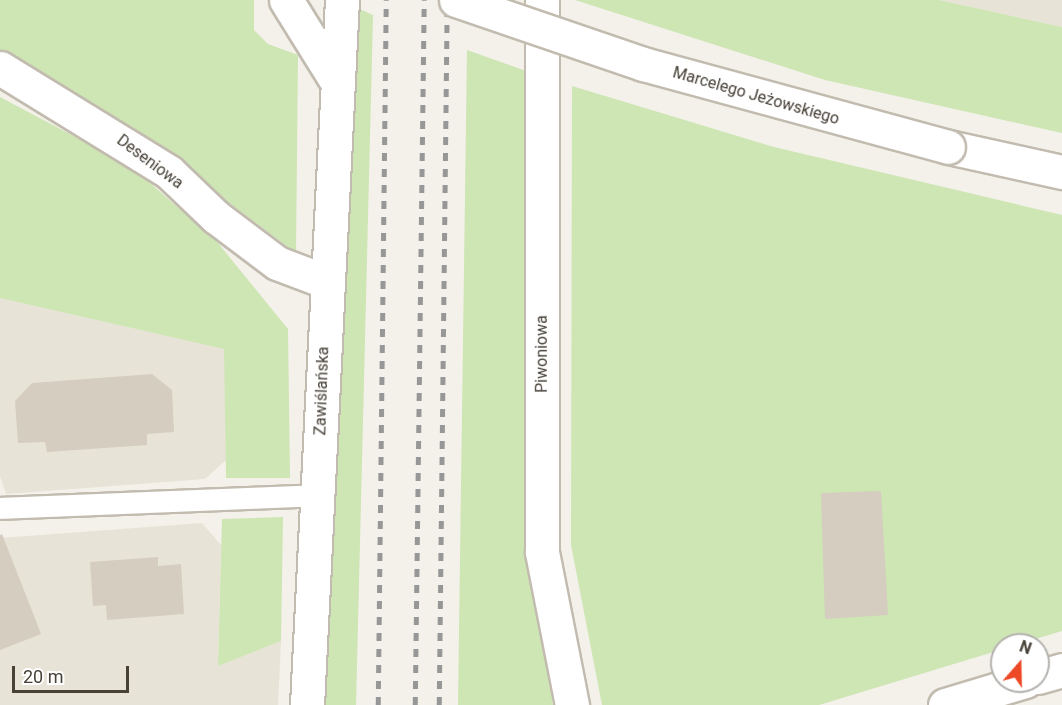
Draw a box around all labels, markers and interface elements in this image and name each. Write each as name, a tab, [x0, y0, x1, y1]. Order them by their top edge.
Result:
street label: Marcelego Jeżowskiego	[671, 63, 841, 129]
street label: Deseniowa	[113, 131, 187, 193]
street label: Piwoniowa	[532, 315, 552, 393]
street label: Zawiślańska	[311, 346, 333, 436]
north arrow	[990, 633, 1050, 693]
text: N	[1017, 637, 1034, 658]
scale bar	[15, 654, 132, 692]
text: 20 m	[23, 666, 63, 687]

